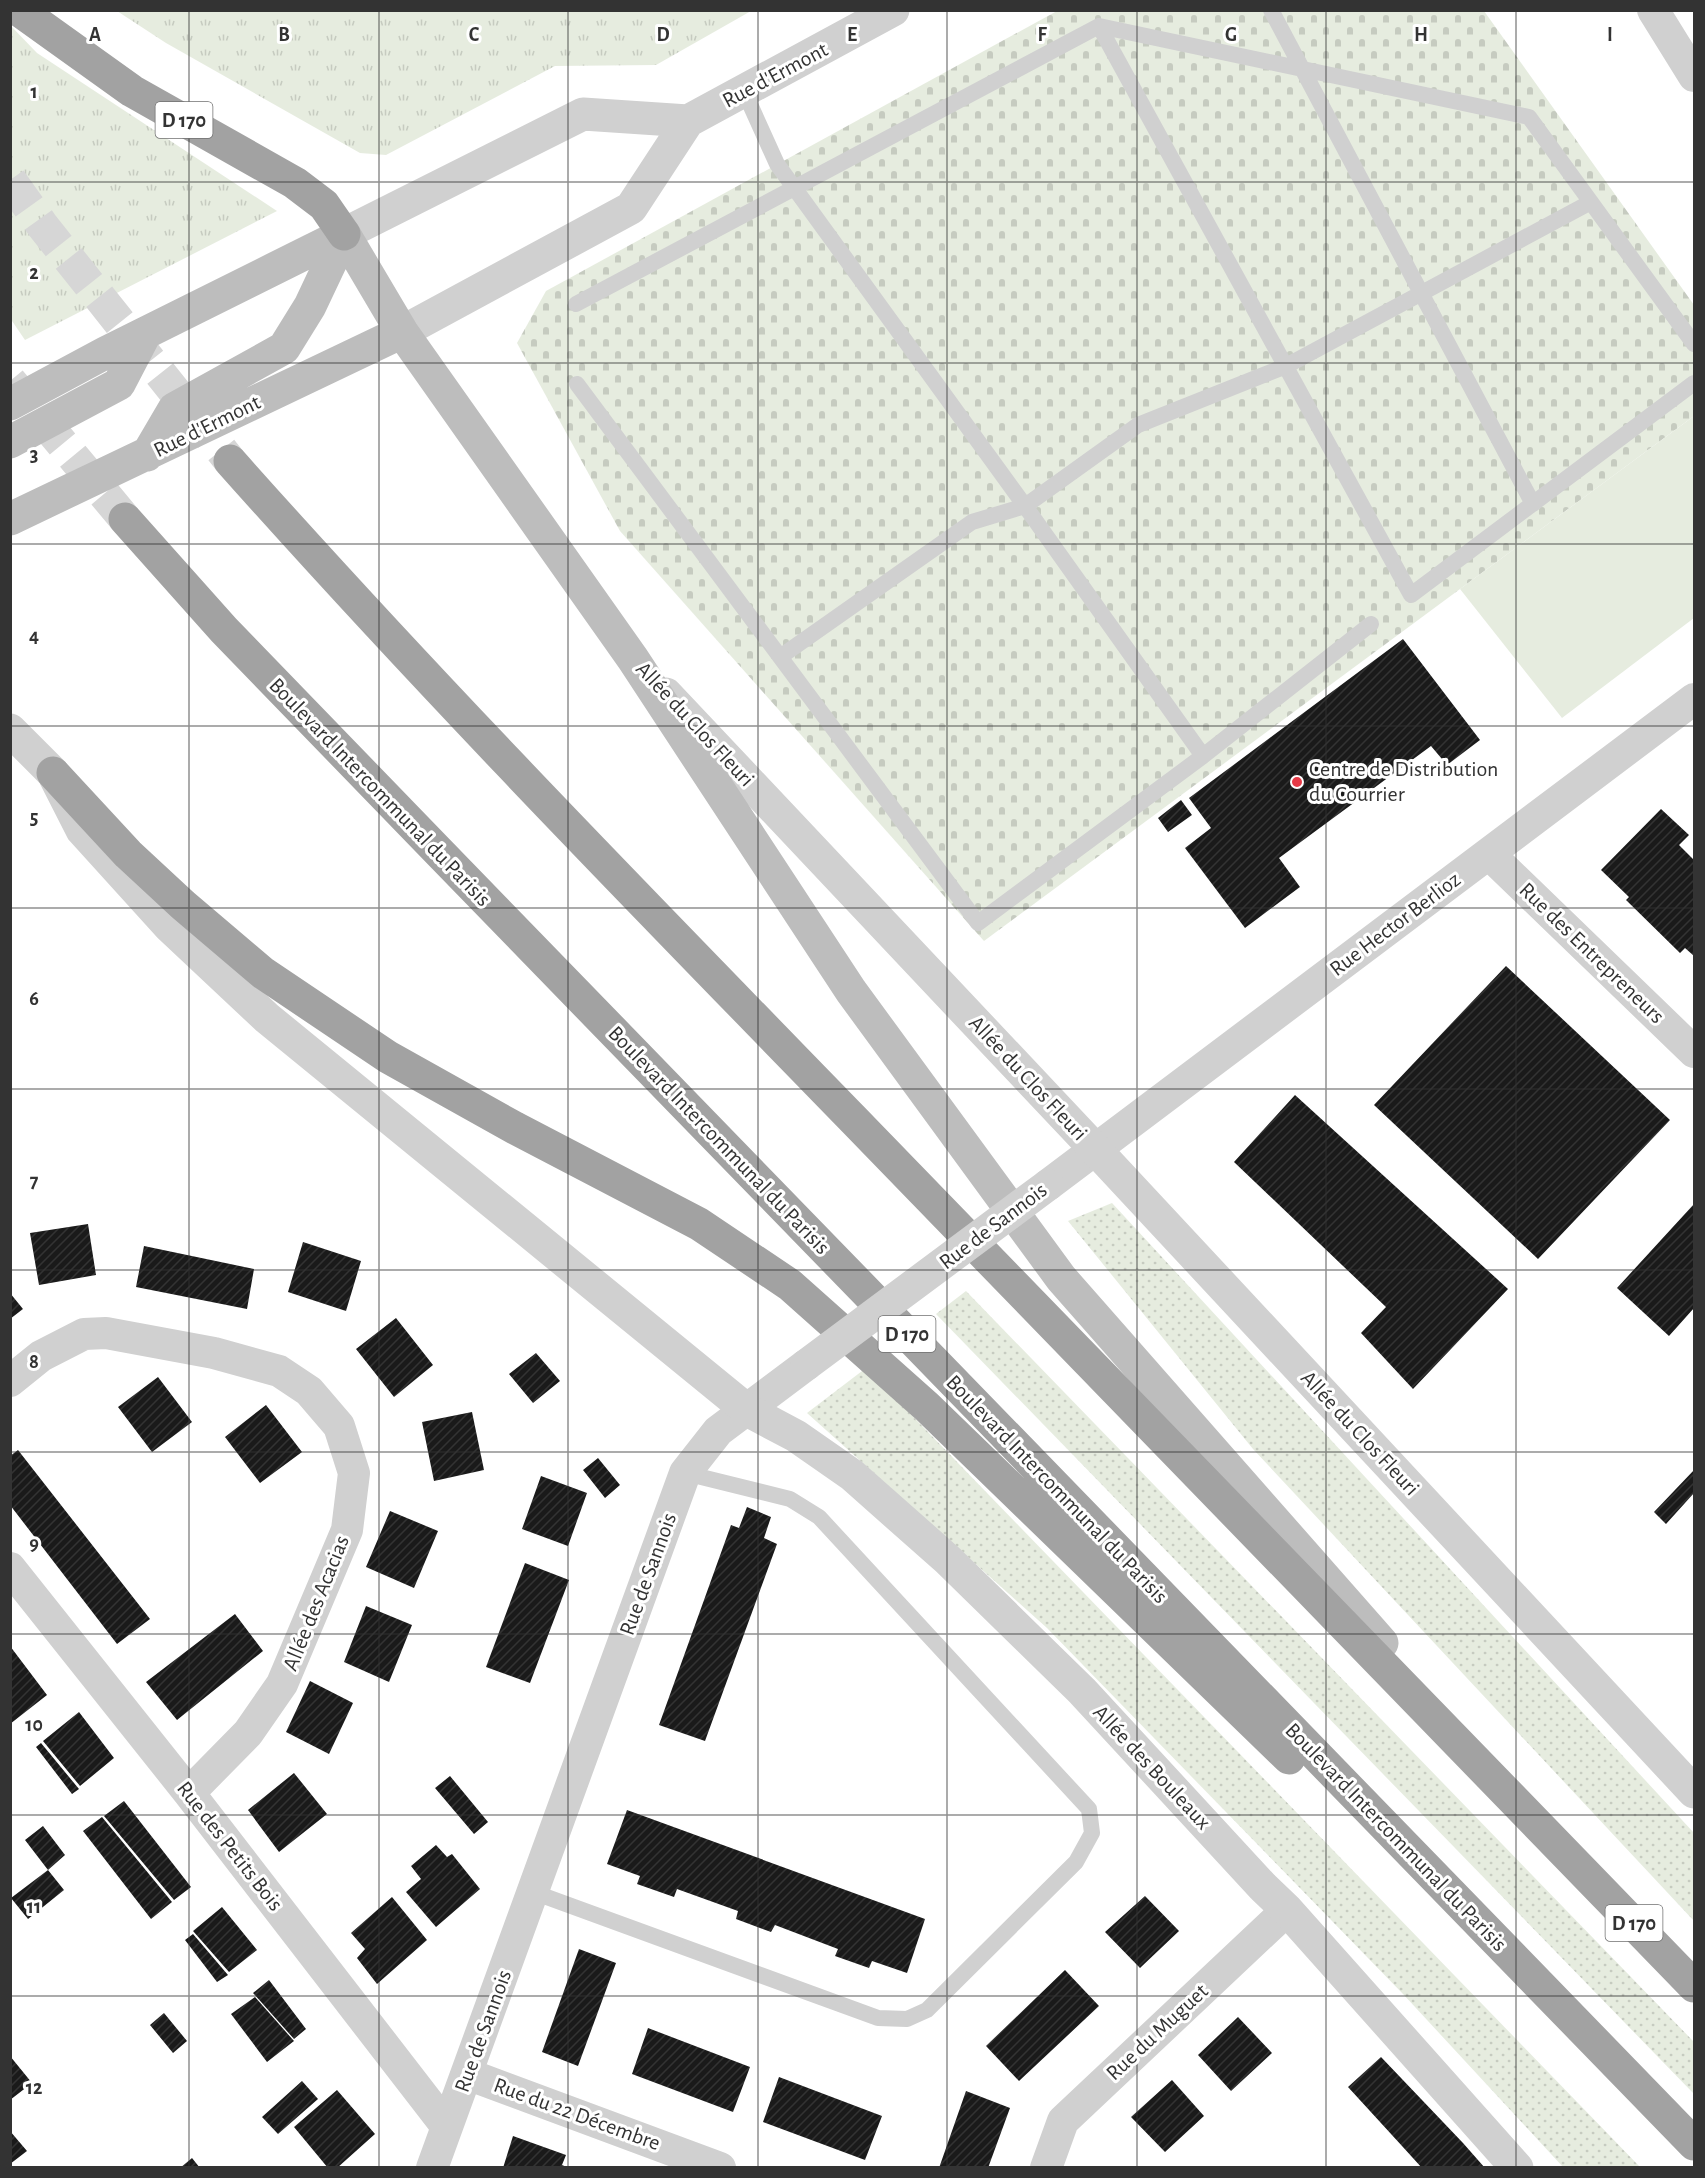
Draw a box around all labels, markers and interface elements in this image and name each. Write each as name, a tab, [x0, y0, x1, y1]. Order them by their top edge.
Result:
text: A	[89, 25, 101, 45]
text: B	[278, 25, 290, 45]
text: C	[469, 25, 480, 45]
text: D	[656, 25, 670, 45]
text: E	[847, 25, 857, 45]
text: F	[1037, 25, 1047, 45]
text: G	[1225, 25, 1237, 45]
text: H	[1414, 25, 1428, 45]
text: I	[1607, 25, 1613, 45]
street label: Rue d'Ermont	[719, 38, 831, 112]
text: 1	[30, 82, 38, 102]
road number: D 170	[156, 102, 213, 138]
text: 2	[29, 263, 39, 283]
street label: Rue d'Ermont	[150, 391, 264, 461]
text: 3	[30, 445, 38, 465]
text: 4	[29, 626, 39, 646]
street label: Allée du Clos Fleuri	[632, 657, 758, 791]
street label: Boulevard Intercommunal du Parisis	[265, 674, 495, 910]
place label: Centre de Distribution du Courrier	[1309, 758, 1498, 805]
marker: Centre de Distribution du Courrier	[1290, 775, 1304, 789]
text: 5	[30, 808, 38, 828]
street label: Rue Hector Berlioz	[1326, 868, 1464, 980]
street label: Rue des Entrepreneurs	[1515, 878, 1669, 1028]
text: 6	[29, 989, 39, 1009]
street label: Allée du Clos Fleuri	[965, 1011, 1091, 1145]
street label: Boulevard Intercommunal du Parisis	[604, 1022, 834, 1258]
text: 7	[30, 1171, 39, 1191]
street label: Rue de Sannois	[935, 1179, 1051, 1273]
road number: D 170	[878, 1316, 936, 1352]
text: 8	[29, 1352, 39, 1372]
street label: Allée du Clos Fleuri	[1297, 1366, 1423, 1500]
street label: Boulevard Intercommunal du Parisis	[942, 1371, 1172, 1607]
street label: Rue de Sannois	[616, 1510, 680, 1638]
street label: Allée des Acacias	[279, 1532, 353, 1674]
text: 9	[29, 1534, 39, 1554]
street label: Allée des Bouleaux	[1089, 1701, 1215, 1834]
text: 10	[25, 1715, 43, 1735]
street label: Boulevard Intercommunal du Parisis	[1281, 1719, 1511, 1955]
street label: Rue des Petits Bois	[173, 1777, 287, 1915]
text: 11	[27, 1897, 41, 1917]
road number: D 170	[1606, 1905, 1662, 1941]
street label: Rue de Sannois	[451, 1967, 515, 2095]
street label: Rue du Muguet	[1102, 1980, 1212, 2084]
street label: Rue du 22 Décembre	[491, 2074, 663, 2154]
text: 12	[26, 2078, 42, 2098]

